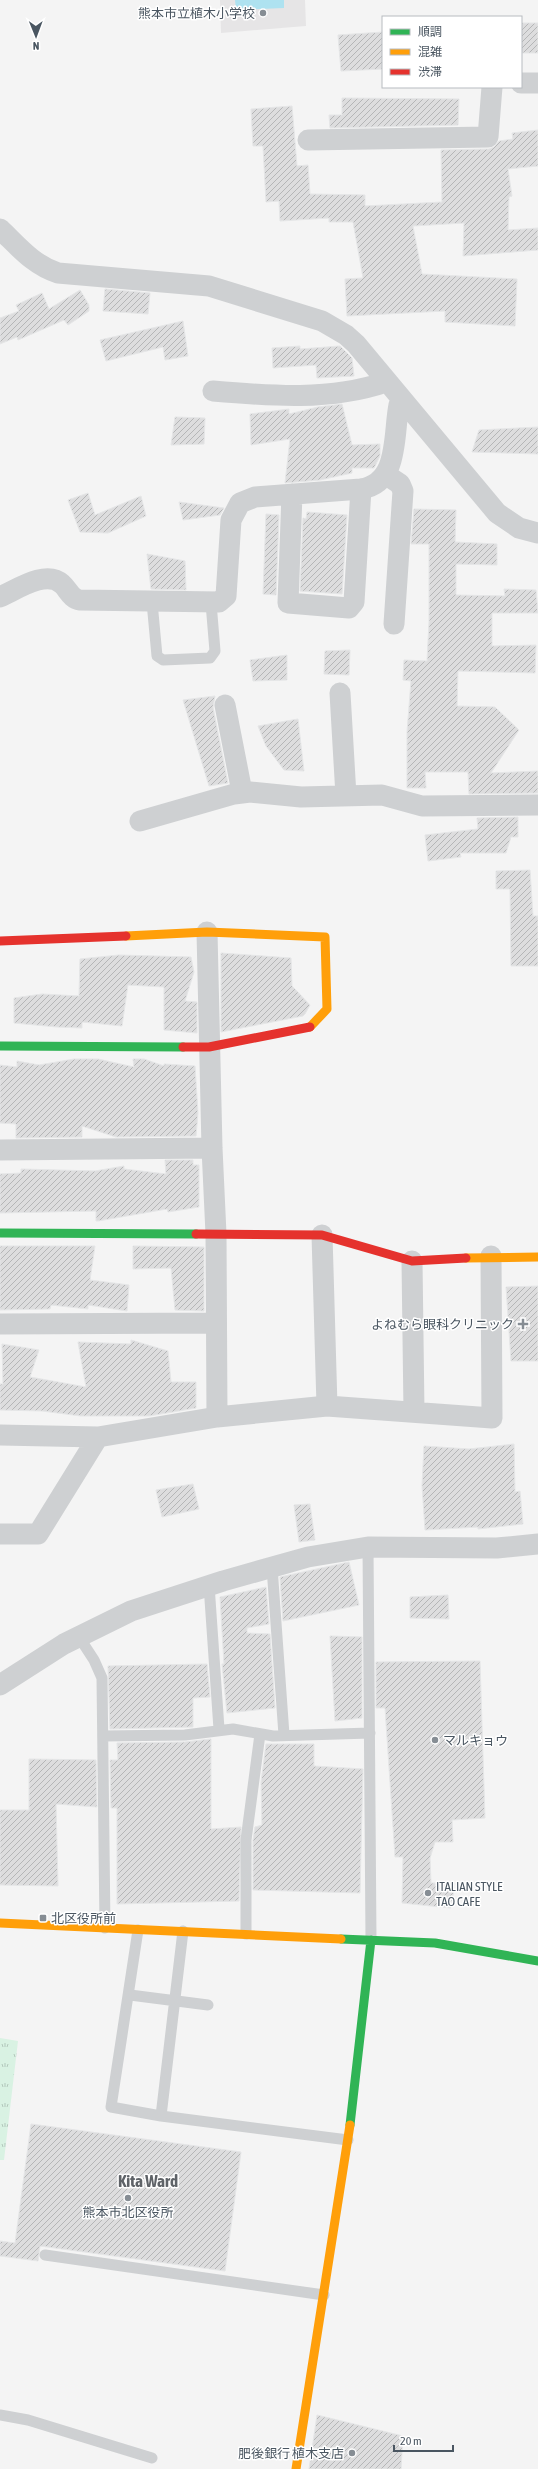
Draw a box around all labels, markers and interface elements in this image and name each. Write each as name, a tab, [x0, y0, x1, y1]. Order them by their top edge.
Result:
place label: 熊本市立植木小学校	[138, 6, 255, 21]
marker: 熊本市立植木小学校	[258, 8, 268, 18]
north arrow	[16, 16, 56, 56]
legend	[382, 16, 522, 88]
text: 順調	[418, 25, 442, 39]
text: N	[33, 40, 40, 52]
text: 混雑	[418, 45, 442, 59]
text: 渋滞	[418, 65, 442, 79]
place label: よねむら眼科クリニック	[371, 1317, 514, 1332]
marker: よねむら眼科クリニック	[517, 1318, 529, 1330]
place label: マルキョウ	[443, 1733, 508, 1748]
marker: マルキョウ	[430, 1735, 440, 1745]
place label: ITALIAN STYLE TAO CAFE	[436, 1879, 503, 1909]
marker: ITALIAN STYLE TAO CAFE	[423, 1888, 433, 1898]
place label: 北区役所前	[51, 1911, 116, 1926]
marker: 北区役所前	[38, 1913, 48, 1923]
district label: Kita Ward	[118, 2171, 178, 2191]
marker: 熊本市北区役所	[123, 2193, 133, 2203]
place label: 熊本市北区役所	[82, 2205, 174, 2220]
scale bar	[394, 2427, 453, 2453]
text: 20 m	[400, 2434, 422, 2448]
place label: 肥後銀行 植木支店	[238, 2446, 344, 2461]
marker: 肥後銀行 植木支店	[347, 2448, 357, 2458]

